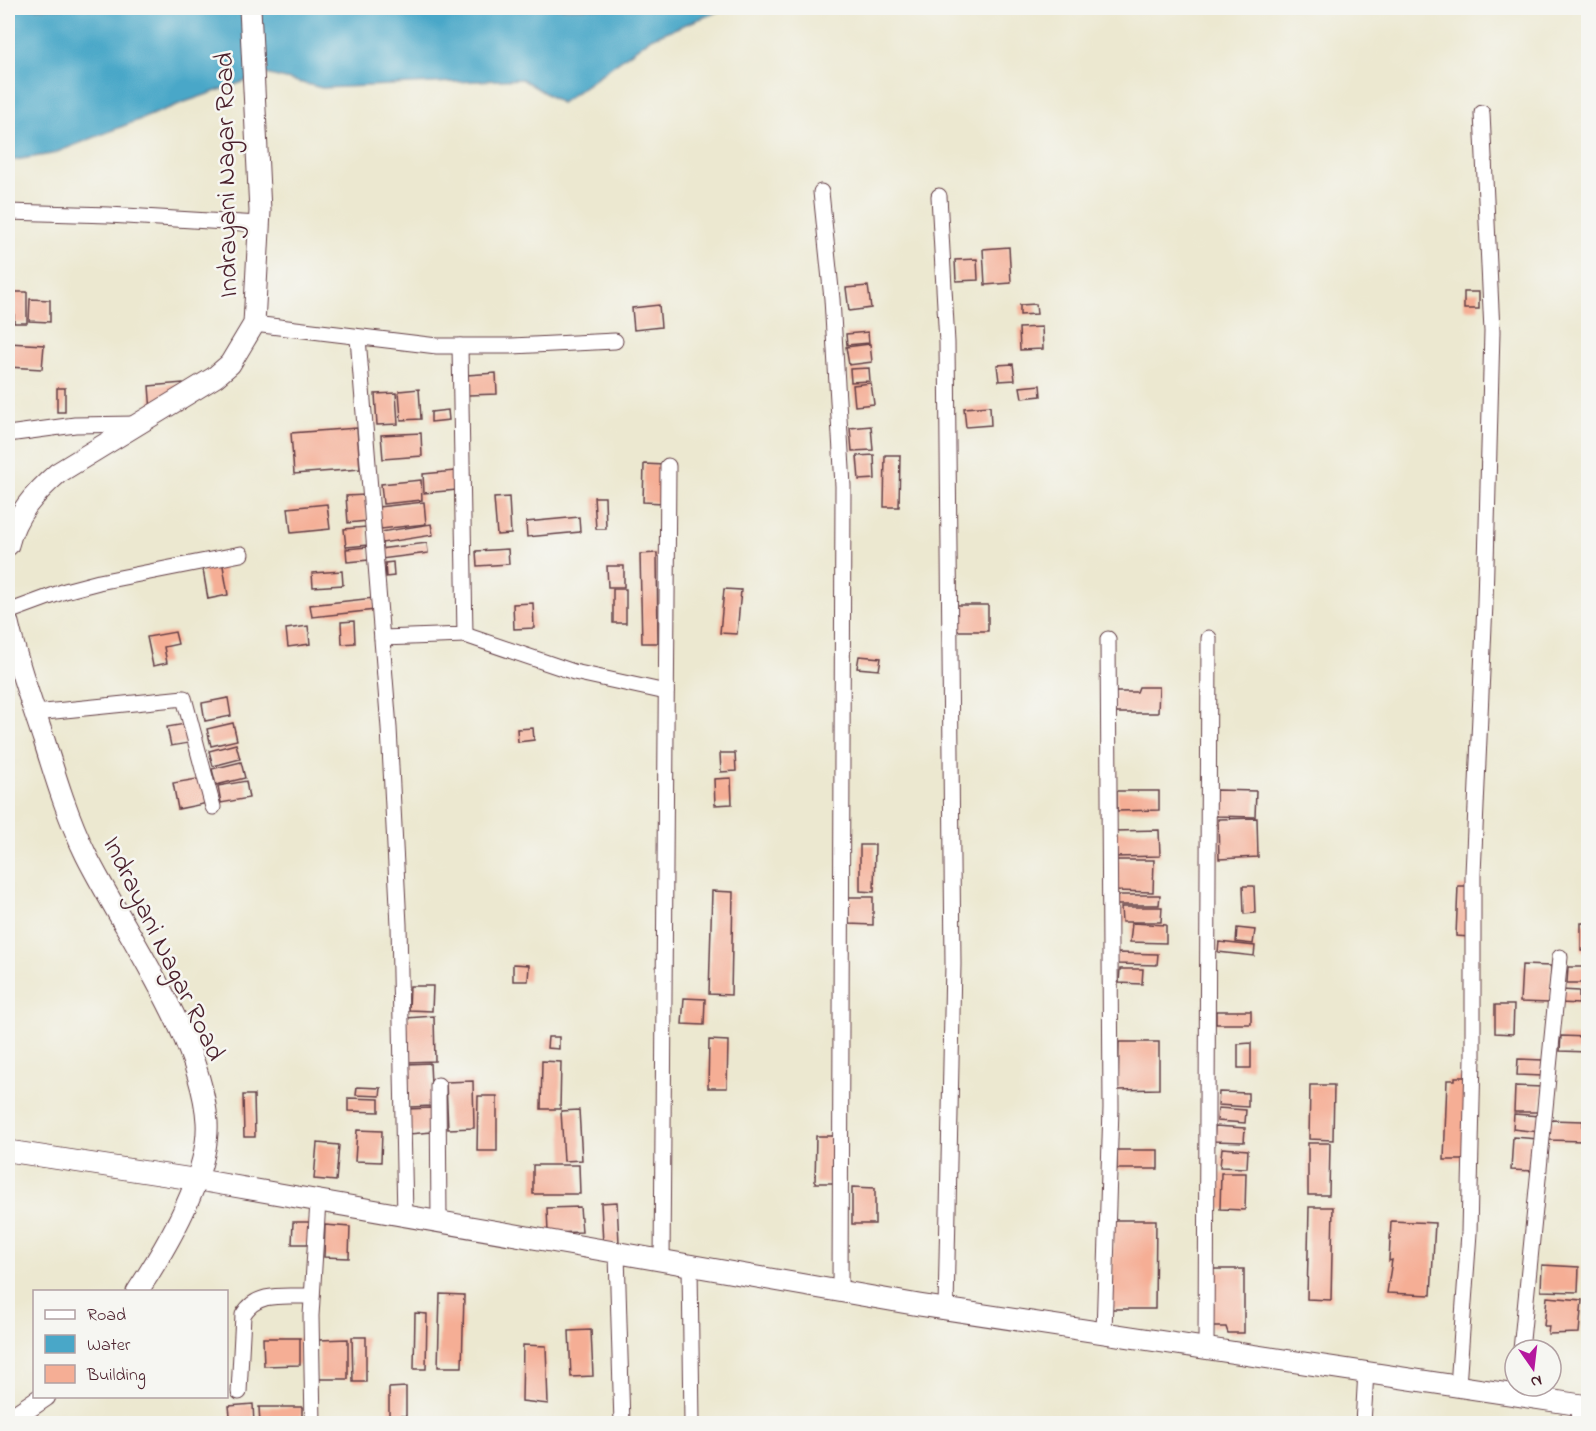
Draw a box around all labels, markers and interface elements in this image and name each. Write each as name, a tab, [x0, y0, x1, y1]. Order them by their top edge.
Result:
street label: Indrayani Nagar Road	[206, 52, 249, 298]
street label: Indrayani Nagar Road	[91, 830, 234, 1068]
legend	[33, 1290, 228, 1398]
text: Road	[87, 1303, 126, 1329]
text: Water	[87, 1333, 131, 1359]
north arrow	[1503, 1338, 1563, 1398]
text: Building	[86, 1363, 146, 1390]
text: N	[1528, 1368, 1544, 1394]

